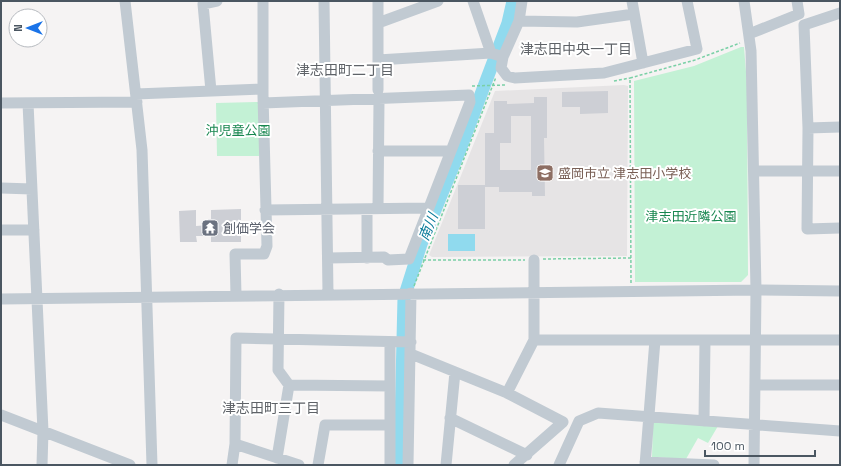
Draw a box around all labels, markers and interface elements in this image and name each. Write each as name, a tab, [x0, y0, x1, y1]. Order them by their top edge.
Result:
north arrow	[8, 8, 48, 48]
text: N	[11, 24, 25, 32]
district label: 津志田中央一丁目	[520, 40, 632, 58]
district label: 津志田町二丁目	[296, 61, 394, 79]
park label: 沖児童公園	[205, 122, 271, 139]
school or university icon: 盛岡市立 津志田小学校	[535, 163, 555, 183]
place label: 盛岡市立 津志田小学校	[558, 165, 691, 182]
park label: 津志田近隣公園	[645, 208, 737, 225]
water label: 南川	[414, 209, 442, 243]
temple icon: 創価学会	[200, 218, 220, 238]
place label: 創価学会	[223, 220, 275, 237]
district label: 津志田町三丁目	[222, 399, 320, 417]
scale bar	[705, 432, 815, 458]
text: 100 m	[711, 438, 745, 454]

